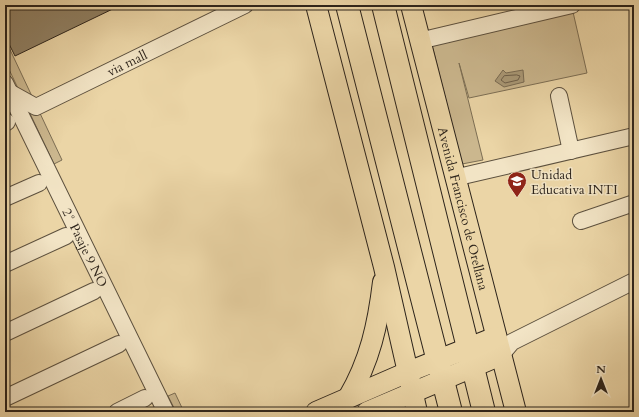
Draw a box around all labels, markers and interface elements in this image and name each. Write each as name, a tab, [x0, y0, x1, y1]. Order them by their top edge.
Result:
street label: via mall	[104, 46, 151, 81]
street label: Avenida Francisco de Orellana	[433, 125, 492, 293]
place label: Unidad Educativa INTI	[531, 166, 618, 199]
school or university icon: Unidad Educativa INTI	[506, 170, 528, 198]
street label: 2° Pasaje 9 NO	[58, 205, 111, 290]
north arrow	[581, 359, 621, 399]
text: N	[596, 362, 606, 377]

